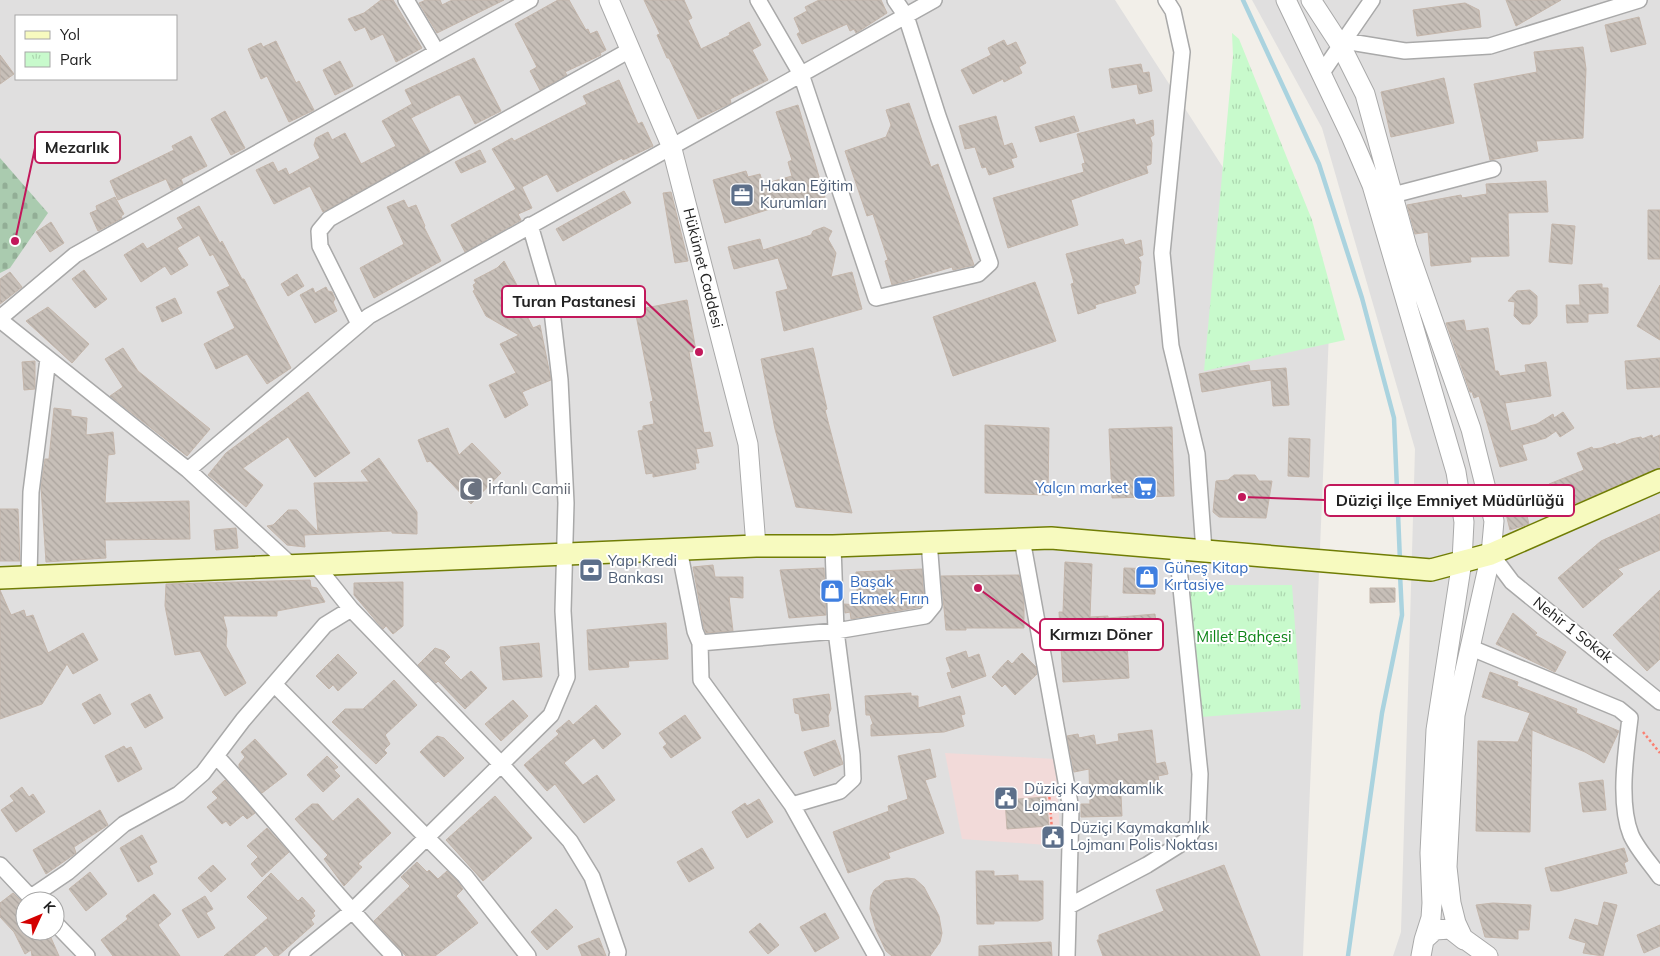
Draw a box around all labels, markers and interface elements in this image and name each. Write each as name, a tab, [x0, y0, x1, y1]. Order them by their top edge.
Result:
legend	[15, 15, 178, 80]
text: Yol	[59, 25, 80, 44]
text: Park	[60, 50, 92, 69]
callout: Mezarlık	[35, 132, 120, 163]
text: Mezarlık	[45, 137, 110, 157]
place label: Hakan Eğitim Kurumları	[760, 176, 853, 212]
office icon: Hakan Eğitim Kurumları	[729, 182, 755, 208]
street label: Hükümet Caddesi	[679, 206, 728, 330]
callout: Turan Pastanesi	[502, 286, 645, 317]
text: Turan Pastanesi	[512, 291, 636, 311]
supermarket icon: Yalçın market	[1132, 475, 1158, 501]
mosque icon: İrfanlı Camii	[458, 476, 484, 502]
place label: Yalçın market	[1034, 478, 1128, 497]
place label: İrfanlı Camii	[488, 479, 571, 498]
callout: Düziçi İlçe Emniyet Müdürlüğü	[1325, 485, 1574, 516]
text: Düziçi İlçe Emniyet Müdürlüğü	[1336, 490, 1564, 510]
place label: Yapı Kredi Bankası	[607, 551, 677, 587]
bank icon: Yapı Kredi Bankası	[578, 557, 604, 583]
place label: Güneş Kitap Kırtasiye	[1164, 558, 1248, 594]
shop icon: Güneş Kitap Kırtasiye	[1134, 564, 1160, 590]
place label: Başak Ekmek Fırın	[850, 572, 929, 608]
shop icon: Başak Ekmek Fırın	[819, 578, 845, 604]
street label: Nehir 1 Sokak	[1530, 592, 1617, 667]
callout: Kırmızı Döner	[1040, 619, 1163, 650]
text: Kırmızı Döner	[1049, 624, 1153, 644]
park label: Millet Bahçesi	[1196, 627, 1292, 646]
place label: Düziçi Kaymakamlık Lojmanı	[1024, 779, 1164, 815]
public building icon: Düziçi Kaymakamlık Lojmanı	[993, 785, 1019, 811]
place label: Düziçi Kaymakamlık Lojmanı Polis Noktası	[1070, 818, 1218, 854]
public building icon: Düziçi Kaymakamlık Lojmanı Polis Noktası	[1040, 824, 1066, 850]
north arrow	[15, 891, 65, 941]
text: K	[40, 897, 60, 917]

